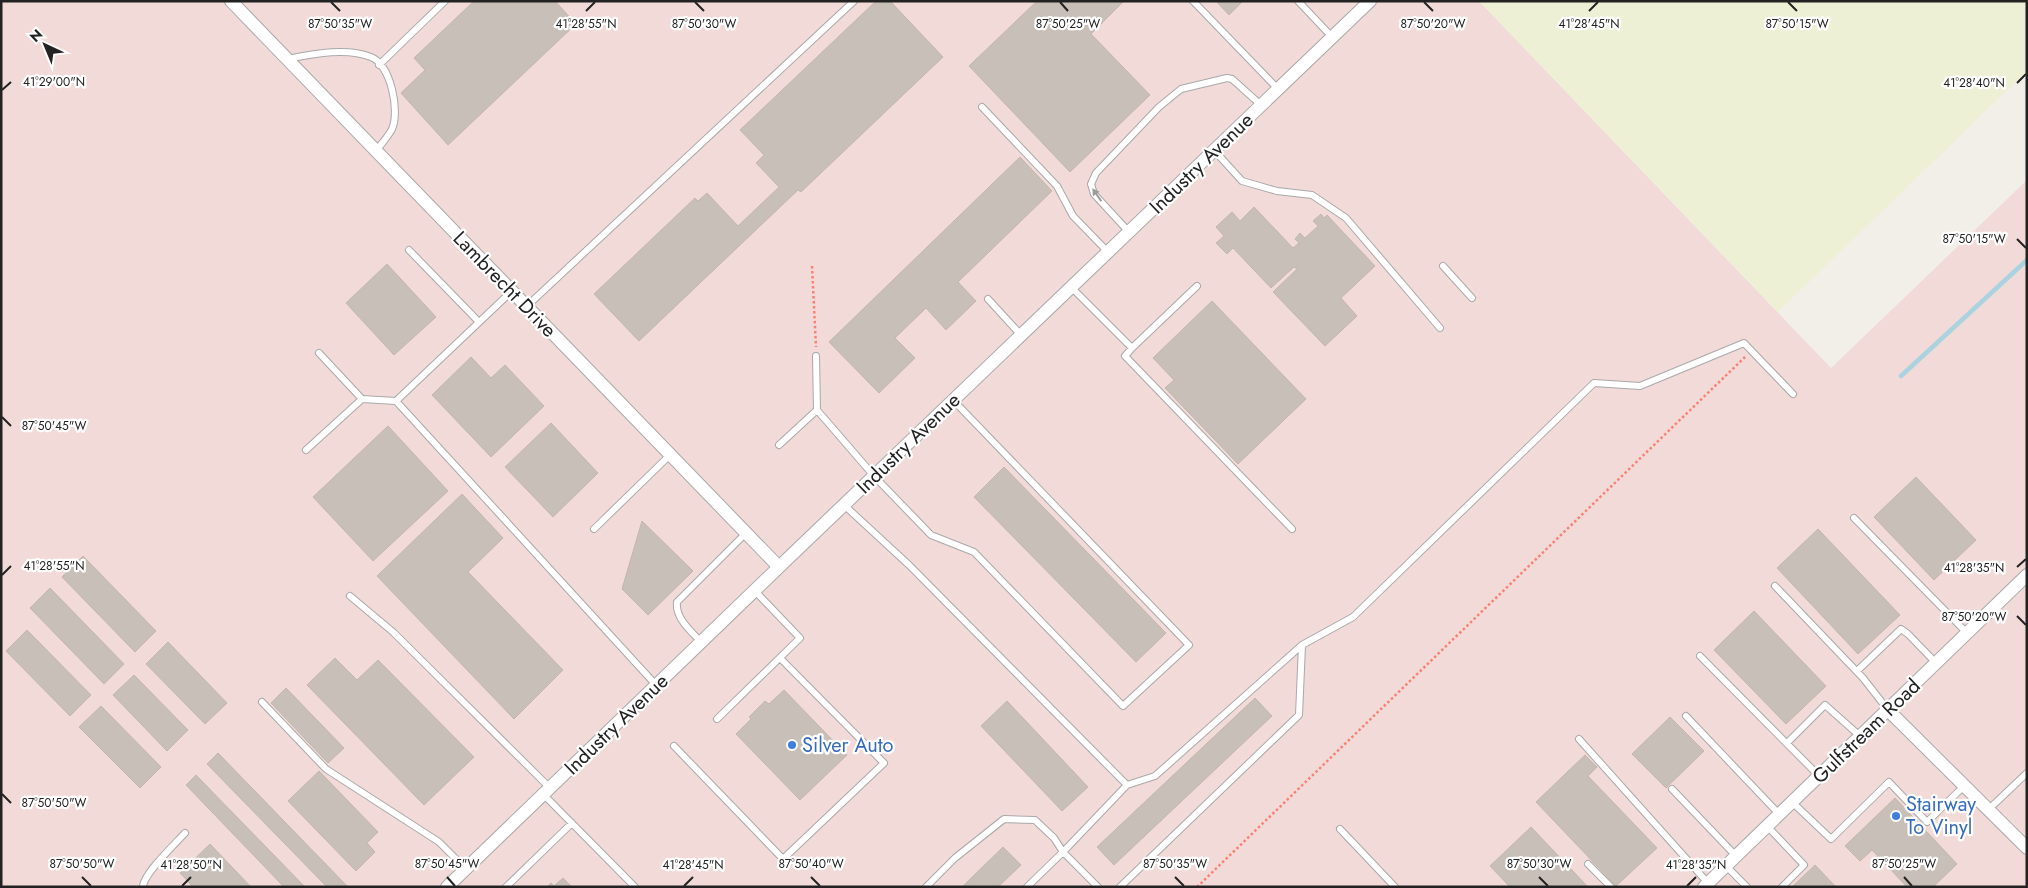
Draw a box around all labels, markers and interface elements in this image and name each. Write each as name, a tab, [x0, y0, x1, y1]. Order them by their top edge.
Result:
text: 87°50'35"W	[308, 15, 372, 33]
text: 41°28'55"N	[556, 15, 616, 33]
text: 87°50'30"W	[672, 15, 736, 33]
text: 87°50'25"W	[1036, 15, 1100, 33]
text: 87°50'20"W	[1401, 15, 1466, 33]
text: 41°28'45"N	[1558, 15, 1620, 33]
text: 87°50'15"W	[1765, 15, 1829, 33]
north arrow	[20, 20, 70, 70]
text: N	[25, 25, 47, 47]
text: 41°29'00"N	[23, 73, 85, 91]
text: 41°28'40"N	[1943, 74, 2005, 92]
street label: Industry Avenue	[1143, 106, 1260, 221]
one-way arrow	[1092, 188, 1102, 202]
street label: Lambrecht Drive	[446, 225, 563, 344]
text: 87°50'15"W	[1942, 230, 2006, 248]
street label: Industry Avenue	[850, 386, 967, 501]
text: 87°50'45"W	[22, 417, 86, 435]
text: 41°28'55"N	[24, 557, 84, 575]
text: 41°28'35"N	[1944, 559, 2004, 577]
text: 87°50'20"W	[1942, 608, 2007, 626]
street label: Industry Avenue	[558, 667, 675, 782]
street label: Gulfstream Road	[1806, 672, 1927, 791]
place label: Silver Auto	[802, 731, 894, 760]
marker: Silver Auto	[786, 739, 798, 751]
place label: Stairway To Vinyl	[1906, 790, 1976, 842]
text: 87°50'50"W	[22, 794, 87, 812]
marker: Stairway To Vinyl	[1890, 810, 1902, 822]
text: 87°50'50"W	[50, 855, 115, 873]
text: 87°50'45"W	[415, 855, 479, 873]
text: 87°50'40"W	[778, 855, 844, 873]
text: 87°50'35"W	[1143, 855, 1207, 873]
text: 87°50'30"W	[1507, 855, 1571, 873]
text: 87°50'25"W	[1872, 855, 1936, 873]
text: 41°28'50"N	[160, 856, 222, 874]
text: 41°28'45"N	[662, 856, 724, 874]
text: 41°28'35"N	[1666, 856, 1726, 874]

